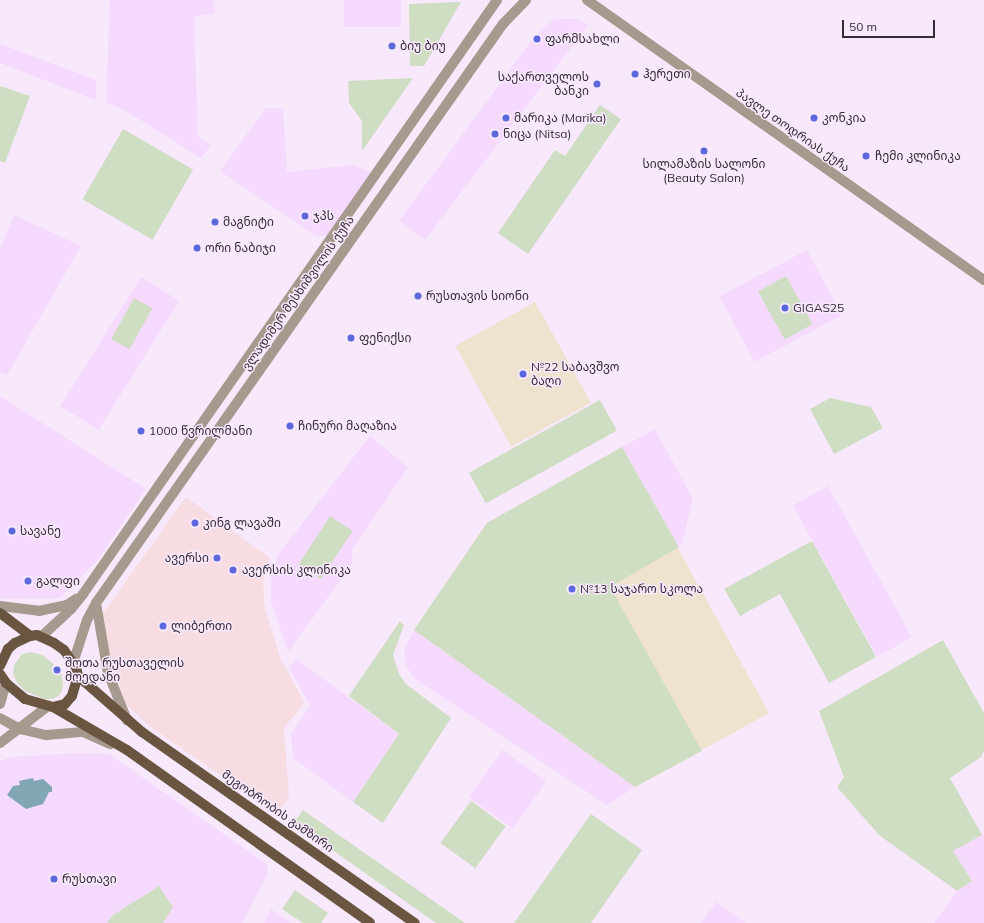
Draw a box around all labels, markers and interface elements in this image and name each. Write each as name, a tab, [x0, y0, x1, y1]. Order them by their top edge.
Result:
scale bar	[844, 12, 937, 38]
text: 50 m	[849, 19, 877, 34]
place label: ფარმსახლი	[545, 32, 620, 46]
marker: ფარმსახლი	[532, 34, 542, 44]
place label: ბიუ ბიუ	[400, 39, 446, 53]
marker: ბიუ ბიუ	[387, 41, 397, 51]
place label: ჰერეთი	[643, 67, 691, 81]
marker: ჰერეთი	[630, 69, 640, 79]
place label: საქართველოს ბანკი	[498, 70, 589, 98]
marker: საქართველოს ბანკი	[592, 79, 602, 89]
street label: პავლე თოდრიას ქუჩა	[733, 85, 853, 175]
place label: მარიკა (Marika)	[514, 111, 607, 125]
place label: კონკია	[822, 111, 866, 125]
marker: მარიკა (Marika)	[501, 113, 511, 123]
marker: კონკია	[809, 113, 819, 123]
place label: ნიცა (Nitsa)	[503, 127, 571, 141]
marker: ნიცა (Nitsa)	[490, 129, 500, 139]
marker: სილამაზის სალონი (Beauty Salon)	[699, 146, 709, 156]
place label: ჩემი კლინიკა	[875, 149, 961, 163]
marker: ჩემი კლინიკა	[860, 150, 872, 162]
place label: სილამაზის სალონი (Beauty Salon)	[643, 157, 765, 185]
place label: ჯპს	[313, 209, 334, 223]
marker: ჯპს	[300, 211, 310, 221]
street label: ვლადიმერ მესხიშვილის ქუჩა	[239, 213, 357, 373]
place label: მაგნიტი	[223, 215, 274, 229]
marker: მაგნიტი	[210, 217, 220, 227]
place label: ორი ნაბიჯი	[205, 241, 276, 255]
marker: ორი ნაბიჯი	[192, 243, 202, 253]
place label: რუსთავის სიონი	[426, 289, 529, 303]
marker: რუსთავის სიონი	[413, 291, 423, 301]
place label: GIGAS25	[793, 301, 844, 315]
marker: GIGAS25	[780, 303, 790, 313]
place label: ფენიქსი	[359, 331, 411, 345]
marker: ფენიქსი	[346, 333, 356, 343]
place label: №22 საბავშვო ბაღი	[531, 360, 619, 388]
marker: №22 საბავშვო ბაღი	[518, 369, 528, 379]
place label: ჩინური მაღაზია	[298, 419, 397, 433]
marker: ჩინური მაღაზია	[285, 421, 295, 431]
place label: 1000 წვრილმანი	[149, 424, 252, 438]
marker: 1000 წვრილმანი	[136, 426, 146, 436]
place label: კინგ ლავაში	[203, 516, 281, 530]
marker: კინგ ლავაში	[190, 518, 200, 528]
place label: სავანე	[20, 524, 61, 538]
marker: სავანე	[7, 526, 17, 536]
place label: ავერსი	[165, 551, 209, 565]
marker: ავერსი	[212, 553, 222, 563]
place label: ავერსის კლინიკა	[242, 563, 351, 577]
marker: ავერსის კლინიკა	[227, 564, 239, 576]
place label: გალფი	[36, 574, 80, 588]
marker: გალფი	[23, 576, 33, 586]
place label: №13 საჯარო სკოლა	[580, 582, 703, 596]
marker: №13 საჯარო სკოლა	[567, 584, 577, 594]
place label: ლიბერთი	[171, 619, 232, 633]
marker: ლიბერთი	[158, 621, 168, 631]
place label: შოთა რუსთაველის მოედანი	[65, 656, 184, 684]
marker: შოთა რუსთაველის მოედანი	[52, 665, 62, 675]
street label: მეგობრობის გამზირი	[219, 767, 337, 855]
place label: რუსთავი	[62, 872, 117, 886]
marker: რუსთავი	[49, 874, 59, 884]

